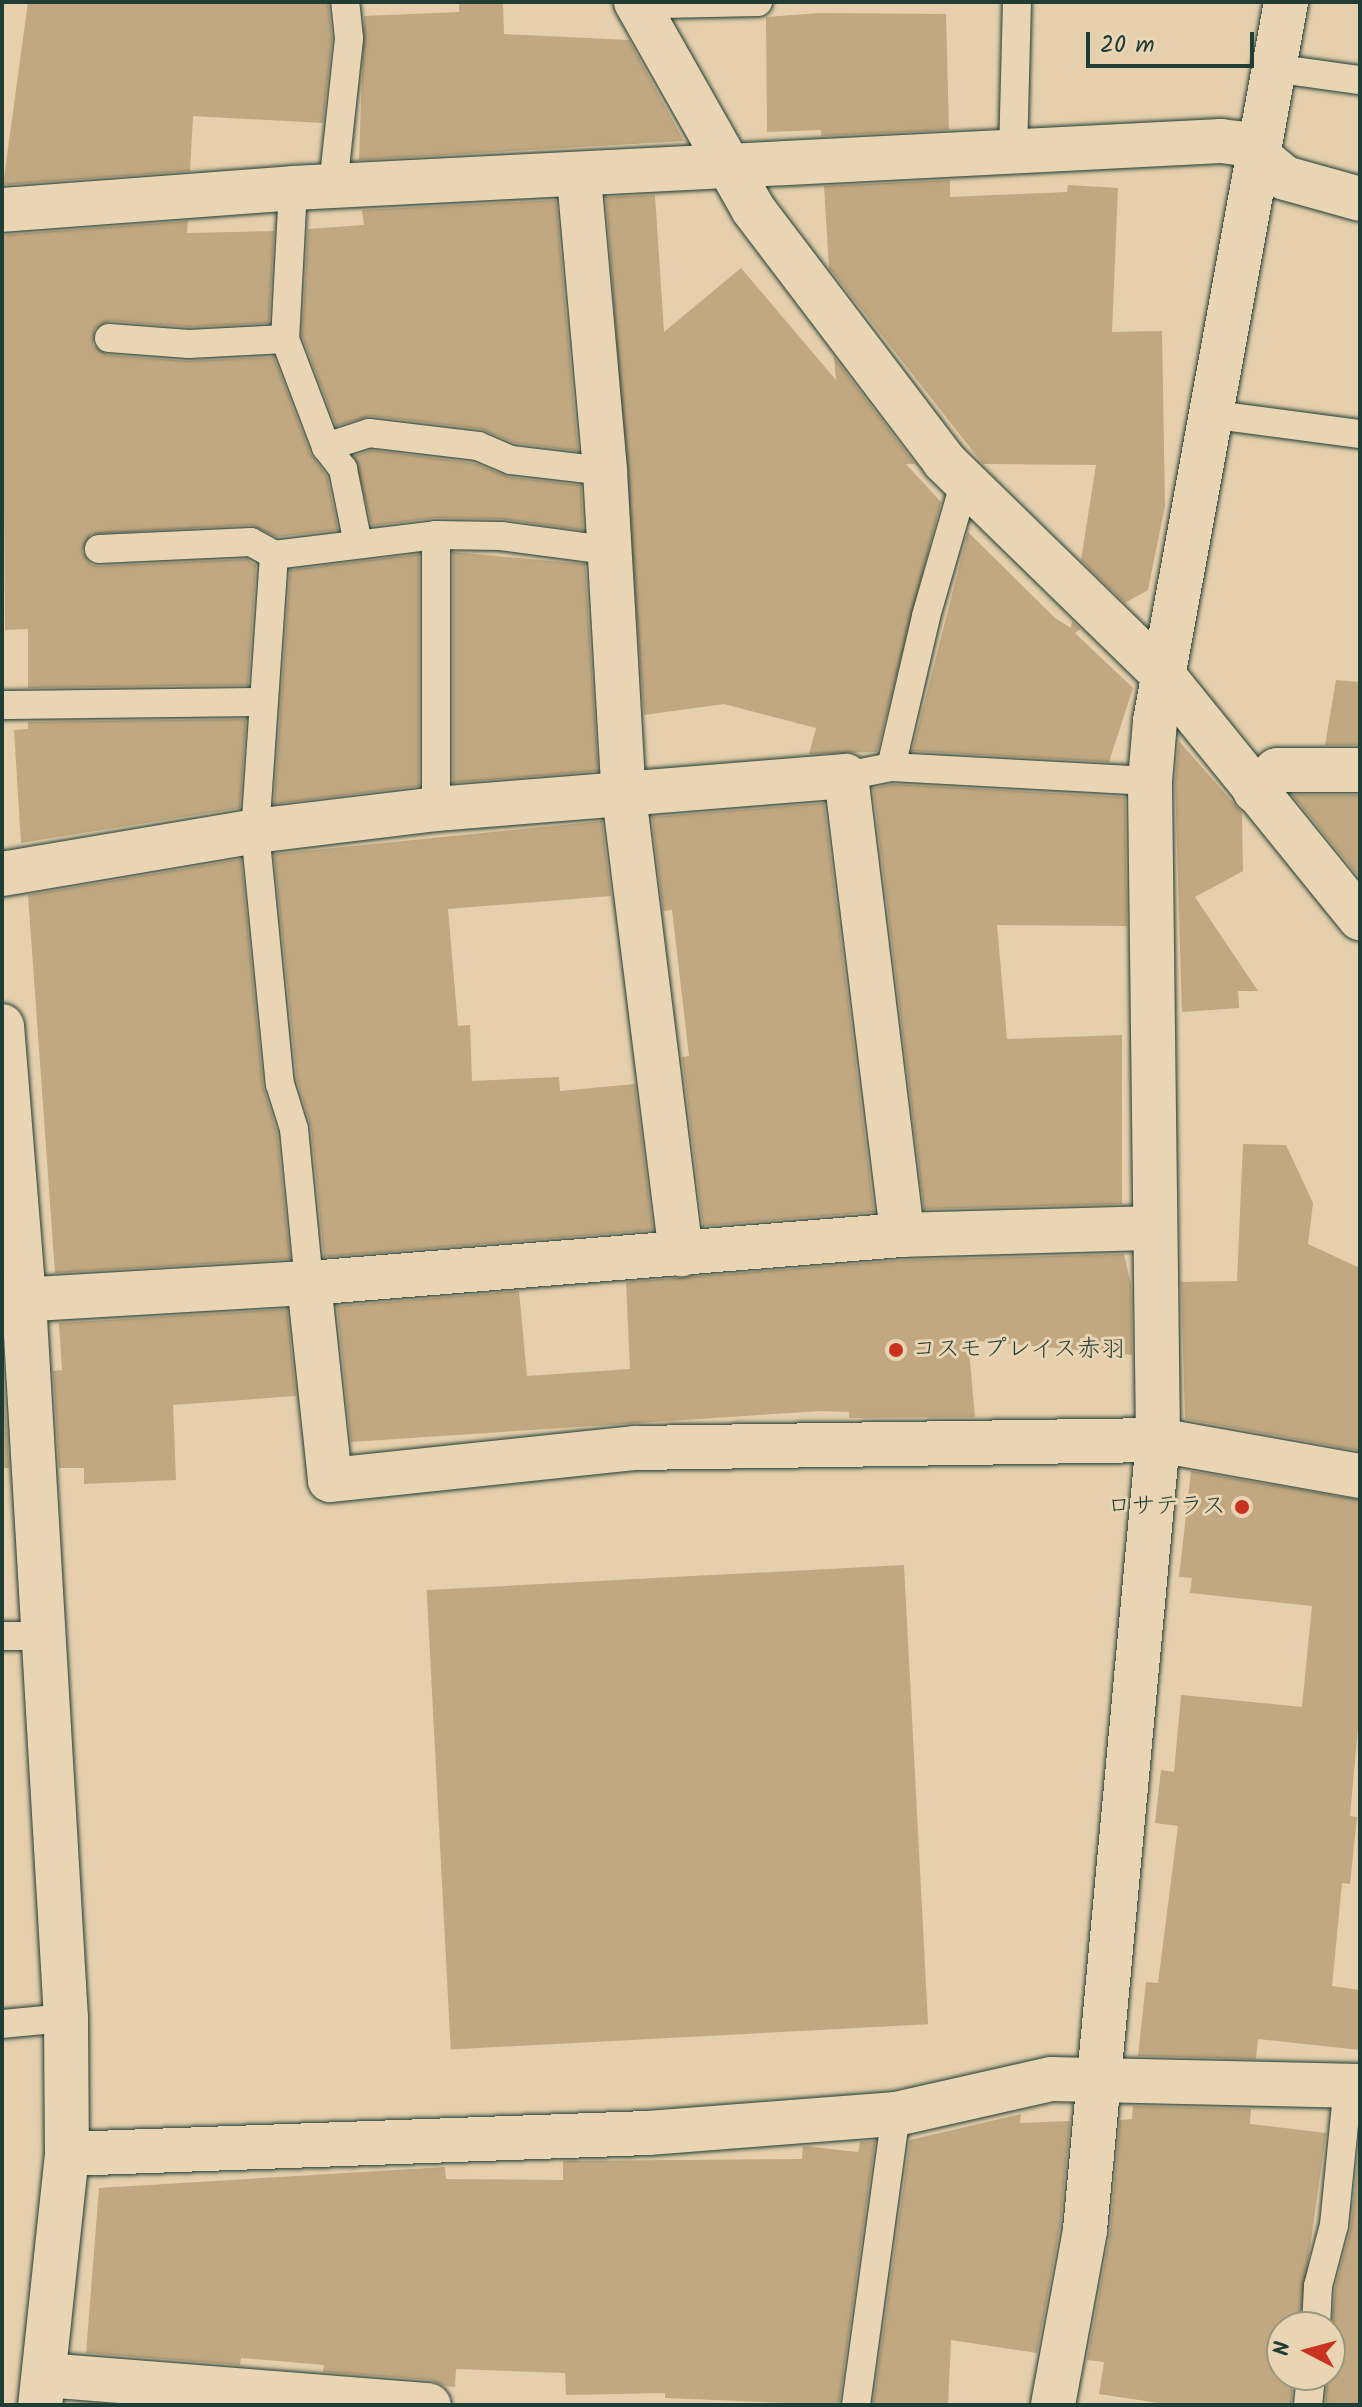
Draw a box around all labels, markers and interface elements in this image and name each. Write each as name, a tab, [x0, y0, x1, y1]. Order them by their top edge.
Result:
scale bar	[1090, 16, 1258, 66]
text: 20 m	[1100, 26, 1155, 65]
place label: コスモプレイス赤羽	[912, 1336, 1128, 1364]
marker: コスモプレイス赤羽	[887, 1341, 905, 1359]
place label: ロサテラス	[1106, 1493, 1226, 1521]
marker: ロサテラス	[1233, 1498, 1251, 1516]
north arrow	[1266, 2311, 1346, 2391]
text: N	[1265, 2340, 1302, 2357]

